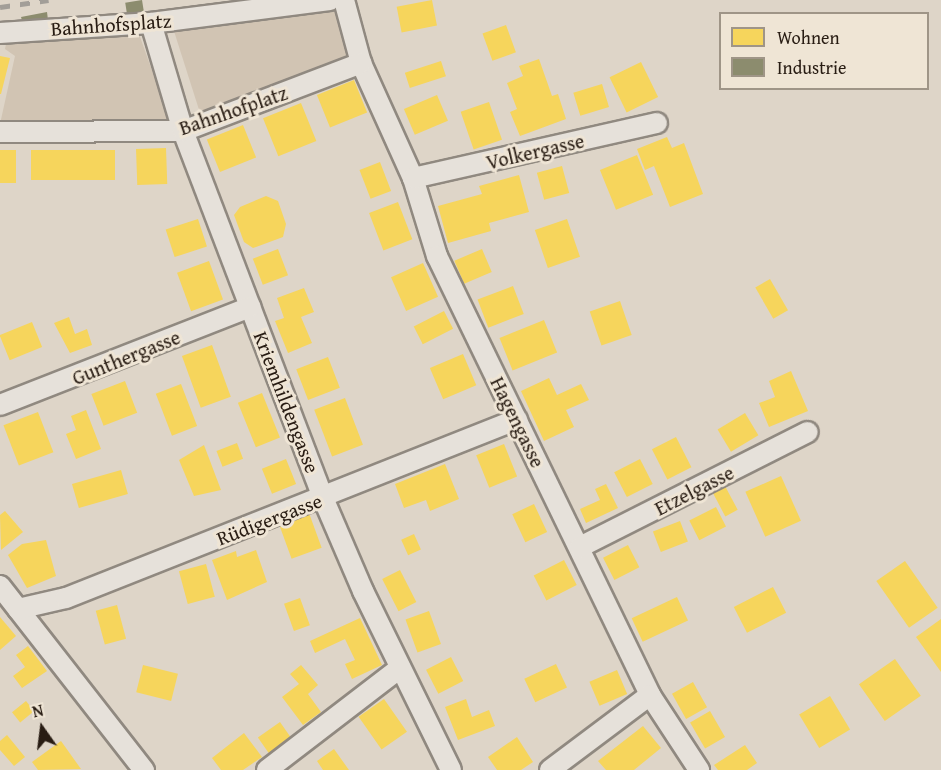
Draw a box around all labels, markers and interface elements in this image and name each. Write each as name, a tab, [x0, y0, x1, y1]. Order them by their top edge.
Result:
street label: Bahnhofsplatz	[50, 8, 172, 40]
legend	[719, 12, 929, 90]
text: Wohnen	[777, 24, 840, 51]
text: Industrie	[777, 54, 846, 81]
street label: Bahnhofplatz	[176, 80, 290, 140]
street label: Volkergasse	[484, 128, 586, 174]
street label: Gunthergasse	[68, 324, 184, 390]
street label: Kriemhildengasse	[249, 328, 325, 476]
street label: Hagengasse	[486, 373, 550, 471]
street label: Etzelgasse	[650, 460, 738, 520]
street label: Rüdigergasse	[213, 488, 325, 550]
north arrow	[12, 698, 72, 758]
text: N	[30, 698, 46, 723]

